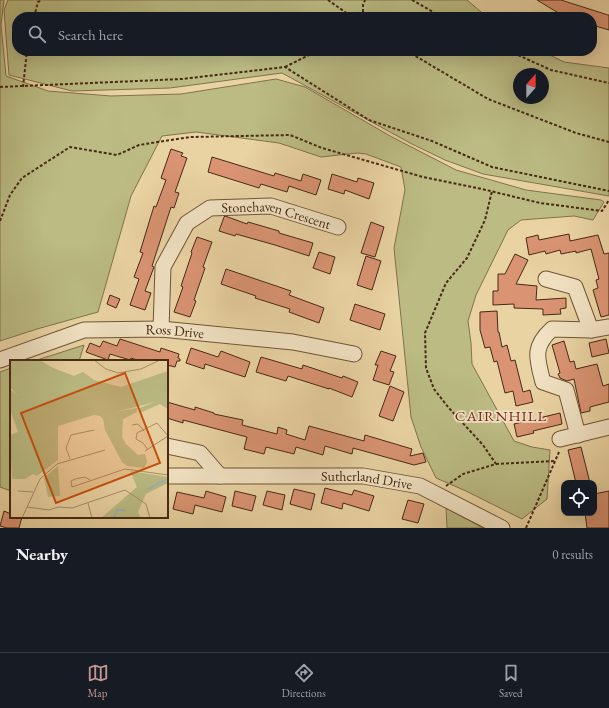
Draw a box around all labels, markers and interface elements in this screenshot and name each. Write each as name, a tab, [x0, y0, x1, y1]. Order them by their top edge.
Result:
search box	[12, 12, 597, 56]
icon: search	[26, 23, 48, 45]
text: Search here	[58, 25, 123, 44]
north arrow	[513, 68, 549, 104]
street label: Stonehaven Crescent	[221, 197, 334, 233]
street label: Ross Drive	[145, 320, 205, 342]
inset map	[10, 360, 168, 518]
district label: CAIRNHILL	[455, 406, 547, 425]
street label: Sutherland Drive	[321, 467, 414, 494]
map controls	[561, 480, 597, 516]
button: locate	[561, 480, 597, 516]
text: Nearby	[16, 543, 68, 565]
text: 0 results	[552, 546, 593, 563]
tab: Map	[87, 662, 109, 700]
tab: Directions	[282, 662, 326, 700]
tab: Saved	[499, 662, 522, 700]

